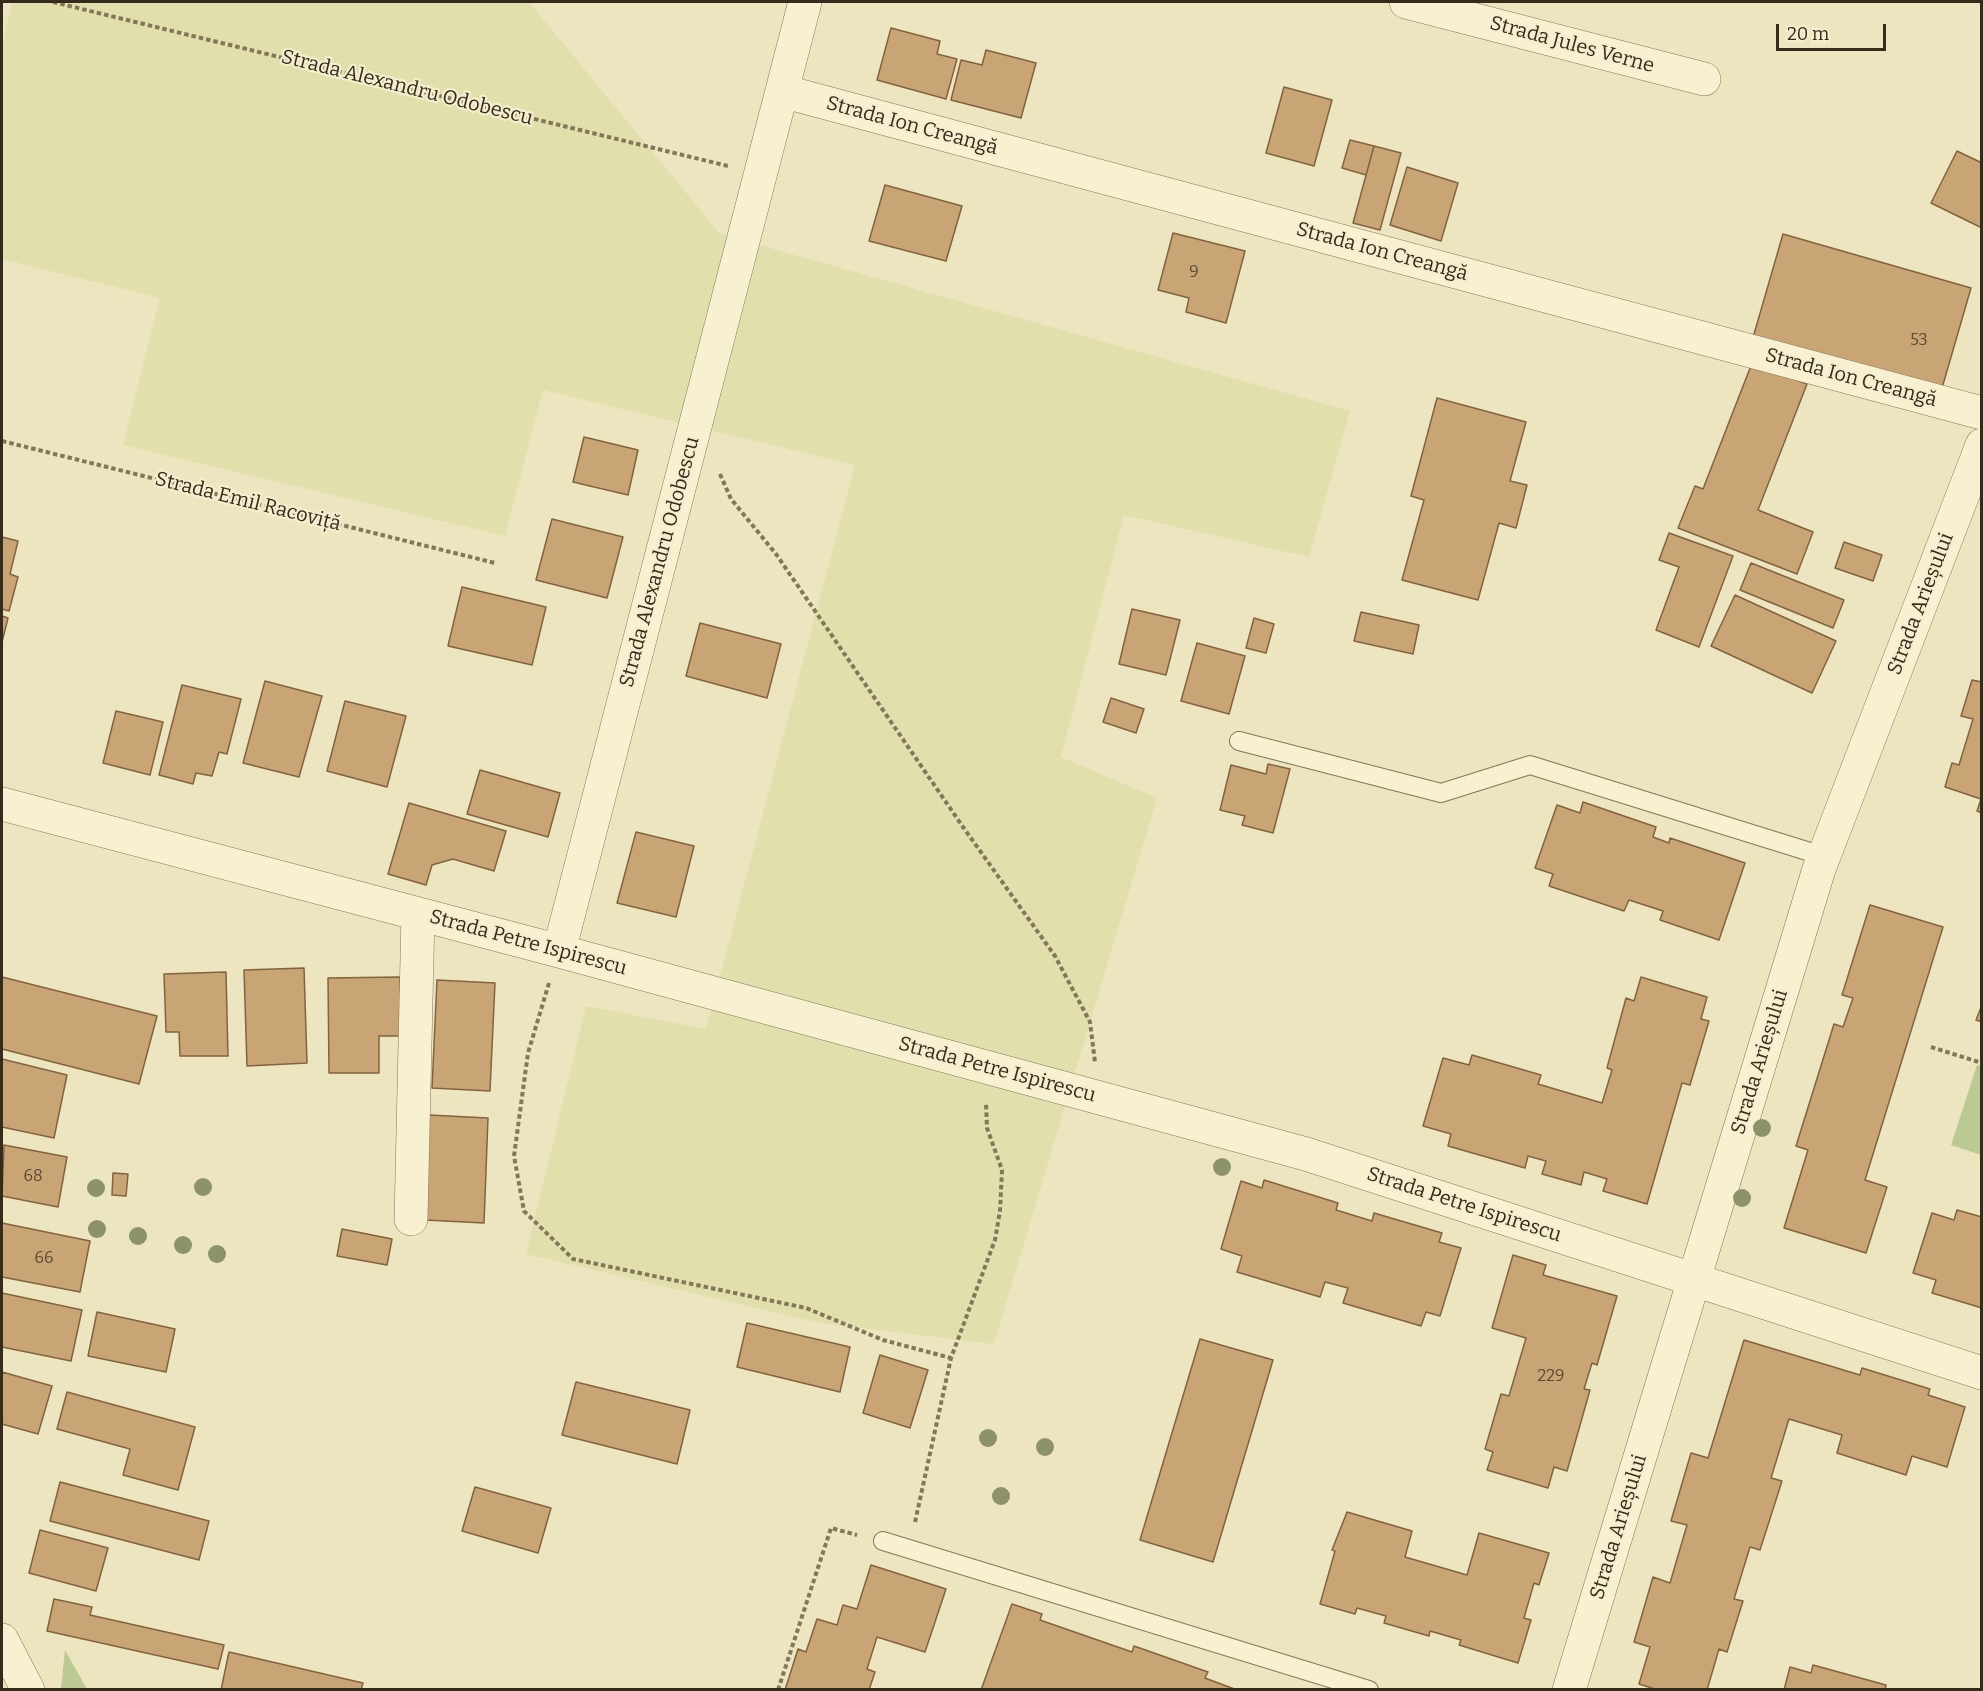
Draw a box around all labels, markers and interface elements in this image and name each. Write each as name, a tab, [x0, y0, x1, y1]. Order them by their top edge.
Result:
street label: Strada Jules Verne	[1487, 12, 1657, 78]
scale bar	[1779, 12, 1888, 50]
text: 20 m	[1787, 23, 1829, 45]
street label: Strada Alexandru Odobescu	[279, 45, 535, 131]
street label: Strada Ion Creangă	[824, 92, 1000, 160]
street label: Strada Ion Creangă	[1294, 218, 1470, 286]
house number: 9	[1189, 263, 1199, 283]
house number: 53	[1910, 331, 1928, 351]
street label: Strada Ion Creangă	[1763, 344, 1939, 412]
street label: Strada Alexandru Odobescu	[615, 434, 705, 690]
street label: Strada Emil Racoviță	[153, 467, 343, 537]
street label: Strada Arieșului	[1883, 530, 1959, 678]
street label: Strada Petre Ispirescu	[427, 905, 629, 981]
street label: Strada Arieșului	[1727, 987, 1793, 1137]
street label: Strada Petre Ispirescu	[896, 1032, 1098, 1108]
street label: Strada Petre Ispirescu	[1364, 1162, 1564, 1248]
house number: 68	[23, 1167, 43, 1187]
house number: 66	[35, 1249, 53, 1269]
house number: 229	[1538, 1367, 1564, 1387]
street label: Strada Arieșului	[1586, 1452, 1652, 1602]

